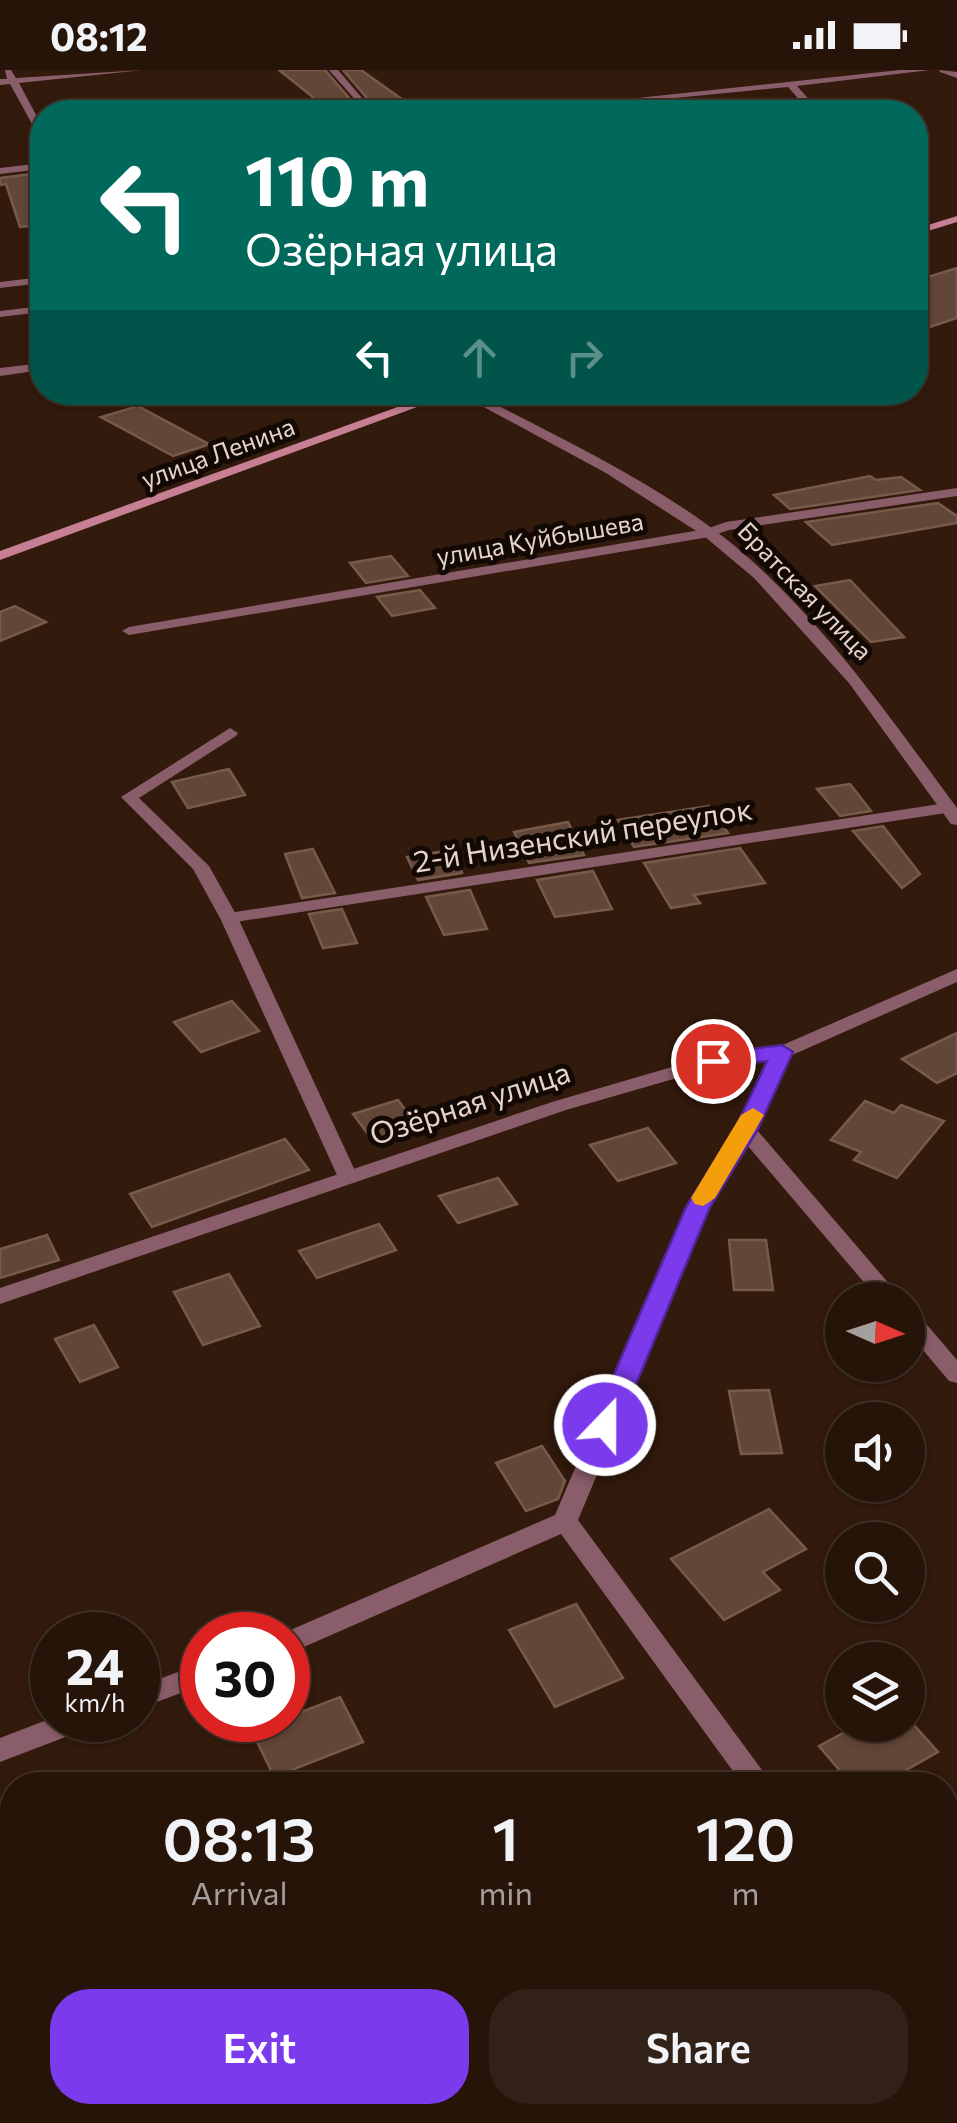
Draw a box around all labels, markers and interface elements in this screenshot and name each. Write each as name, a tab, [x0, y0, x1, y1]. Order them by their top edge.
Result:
text: 08:12	[50, 12, 148, 59]
text: 110 m	[245, 135, 429, 220]
icon: left	[80, 140, 210, 270]
text: Озёрная улица	[245, 220, 558, 275]
icon: left	[347, 330, 402, 385]
icon: ahead	[452, 330, 507, 385]
icon: right	[557, 330, 612, 385]
street label: улица Ленина	[137, 410, 298, 494]
street label: улица Куйбышева	[434, 505, 646, 571]
street label: Братская улица	[732, 515, 879, 665]
street label: 2-й Низенский переулок	[411, 788, 754, 879]
pin	[671, 1019, 756, 1104]
icon: arrive	[686, 1034, 741, 1089]
street label: Озёрная улица	[364, 1052, 574, 1151]
north arrow	[825, 1282, 925, 1382]
map controls	[825, 1282, 925, 1742]
position arrow	[553, 1373, 657, 1477]
button: sound	[825, 1402, 925, 1502]
button: search	[825, 1522, 925, 1622]
speed limit sign: 30	[180, 1612, 310, 1742]
text: 24	[66, 1634, 124, 1695]
button: layers	[825, 1642, 925, 1742]
text: km/h	[65, 1687, 125, 1717]
text: 08:13	[163, 1800, 316, 1873]
text: 1	[492, 1800, 519, 1873]
text: 120	[696, 1800, 795, 1873]
text: Arrival	[191, 1872, 288, 1912]
text: min	[478, 1872, 533, 1912]
text: m	[731, 1872, 759, 1912]
button: Exit	[50, 1989, 469, 2104]
button: Share	[489, 1989, 908, 2104]

